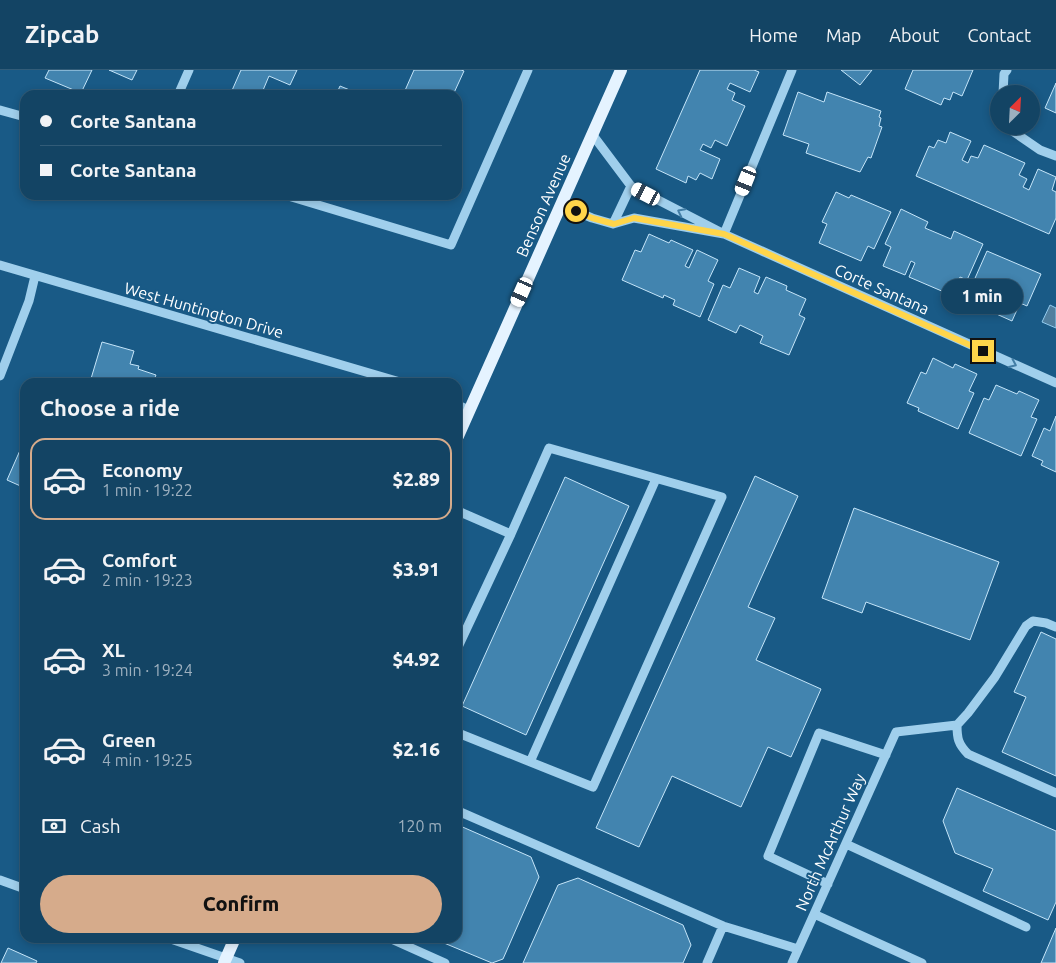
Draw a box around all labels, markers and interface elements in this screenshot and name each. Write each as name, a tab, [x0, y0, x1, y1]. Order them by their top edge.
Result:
text: Zipcab	[25, 21, 99, 48]
text: Home	[749, 25, 798, 45]
text: Map	[826, 25, 861, 45]
text: About	[889, 25, 939, 45]
text: Contact	[967, 25, 1031, 45]
north arrow	[990, 85, 1040, 135]
map controls	[990, 85, 1040, 135]
text: Corte Santana	[70, 110, 197, 132]
street label: Benson Avenue	[512, 151, 574, 259]
text: Corte Santana	[70, 159, 197, 181]
car	[733, 164, 758, 198]
car	[629, 181, 662, 207]
route start	[565, 200, 587, 222]
one-way arrow	[677, 208, 686, 218]
street label: Corte Santana	[832, 260, 932, 318]
car	[509, 275, 534, 309]
callout: 1 min	[942, 278, 1024, 314]
street label: West Huntington Drive	[122, 279, 286, 341]
text: 1 min	[962, 287, 1002, 305]
route end	[972, 340, 994, 362]
one-way arrow	[1008, 358, 1017, 369]
text: Choose a ride	[40, 395, 180, 420]
icon: car	[42, 457, 87, 502]
text: Economy	[102, 459, 183, 481]
text: $2.89	[392, 468, 440, 490]
text: 1 min · 19:22	[102, 481, 193, 499]
icon: car	[42, 547, 87, 592]
text: Comfort	[102, 549, 177, 571]
text: $3.91	[392, 558, 440, 580]
text: 2 min · 19:23	[102, 571, 193, 589]
icon: car	[42, 637, 87, 682]
text: XL	[102, 639, 125, 661]
text: $4.92	[392, 648, 440, 670]
text: 3 min · 19:24	[102, 661, 193, 679]
icon: car	[42, 727, 87, 772]
text: Green	[102, 729, 156, 751]
text: $2.16	[392, 738, 440, 760]
text: 4 min · 19:25	[102, 751, 193, 769]
street label: North McArthur Way	[792, 770, 869, 913]
icon: cash	[40, 812, 68, 840]
text: Cash	[80, 815, 121, 837]
text: 120 m	[397, 817, 442, 835]
button: Confirm	[40, 875, 442, 933]

